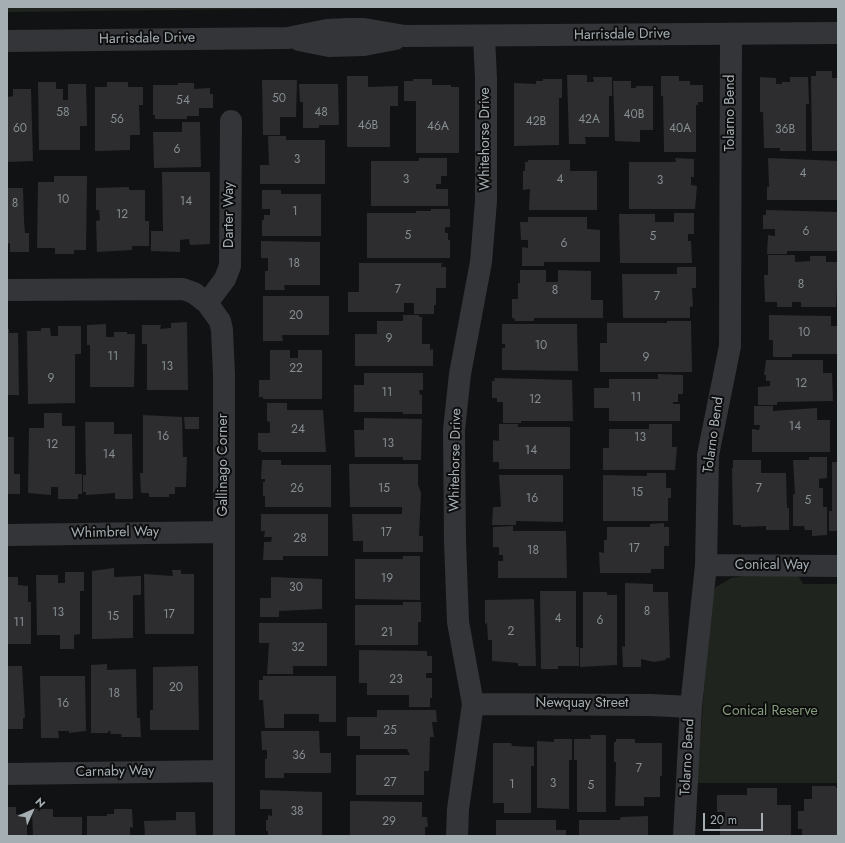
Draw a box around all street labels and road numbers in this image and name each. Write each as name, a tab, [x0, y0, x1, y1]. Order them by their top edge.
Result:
street label: Harrisdale Drive	[574, 26, 670, 44]
street label: Harrisdale Drive	[99, 30, 195, 48]
street label: Tolarno Bend	[723, 74, 739, 152]
street label: Whitehorse Drive	[478, 87, 494, 191]
street label: Darter Way	[222, 182, 238, 248]
street label: Tolarno Bend	[700, 396, 728, 474]
street label: Whitehorse Drive	[447, 408, 465, 512]
street label: Gallinago Corner	[216, 414, 232, 516]
street label: Whimbrel Way	[71, 524, 159, 542]
street label: Conical Way	[735, 558, 809, 574]
street label: Newquay Street	[536, 696, 628, 712]
street label: Tolarno Bend	[678, 718, 698, 796]
street label: Carnaby Way	[76, 763, 154, 781]

